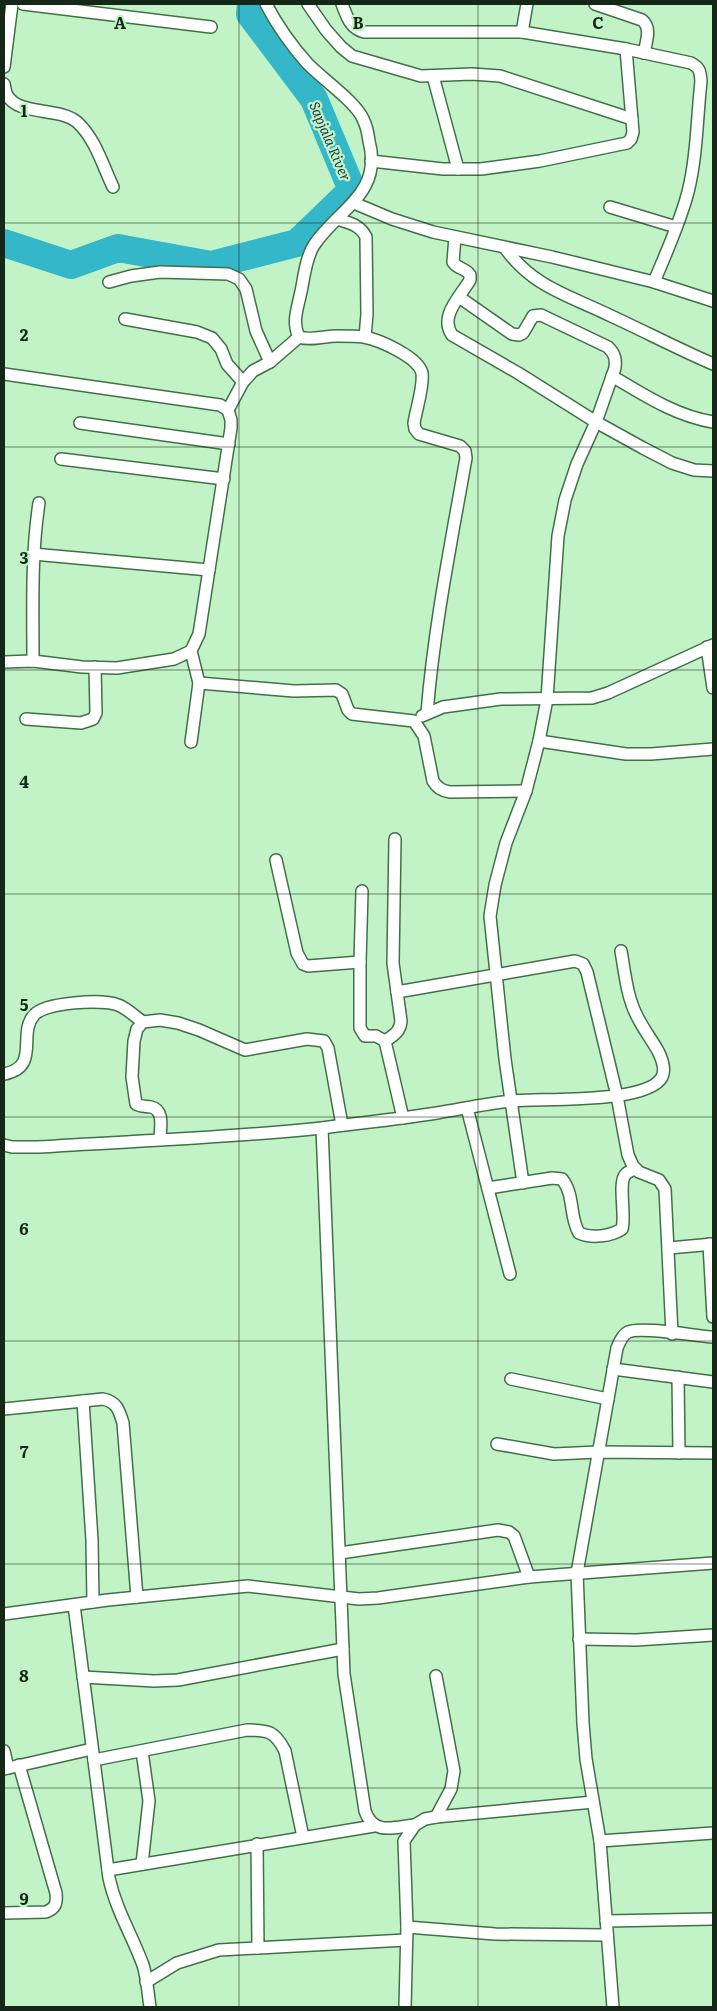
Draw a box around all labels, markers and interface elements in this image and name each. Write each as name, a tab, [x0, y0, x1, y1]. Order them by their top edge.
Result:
text: A	[114, 10, 126, 34]
text: B	[352, 10, 364, 34]
text: C	[592, 10, 604, 34]
text: 1	[21, 98, 28, 122]
water label: Sapjala River	[305, 98, 357, 184]
text: 2	[20, 322, 29, 346]
text: 3	[20, 545, 29, 569]
text: 4	[19, 769, 29, 793]
text: 5	[20, 992, 29, 1016]
text: 6	[19, 1216, 29, 1240]
text: 7	[20, 1439, 29, 1463]
text: 8	[19, 1663, 29, 1687]
text: 9	[19, 1886, 29, 1910]

